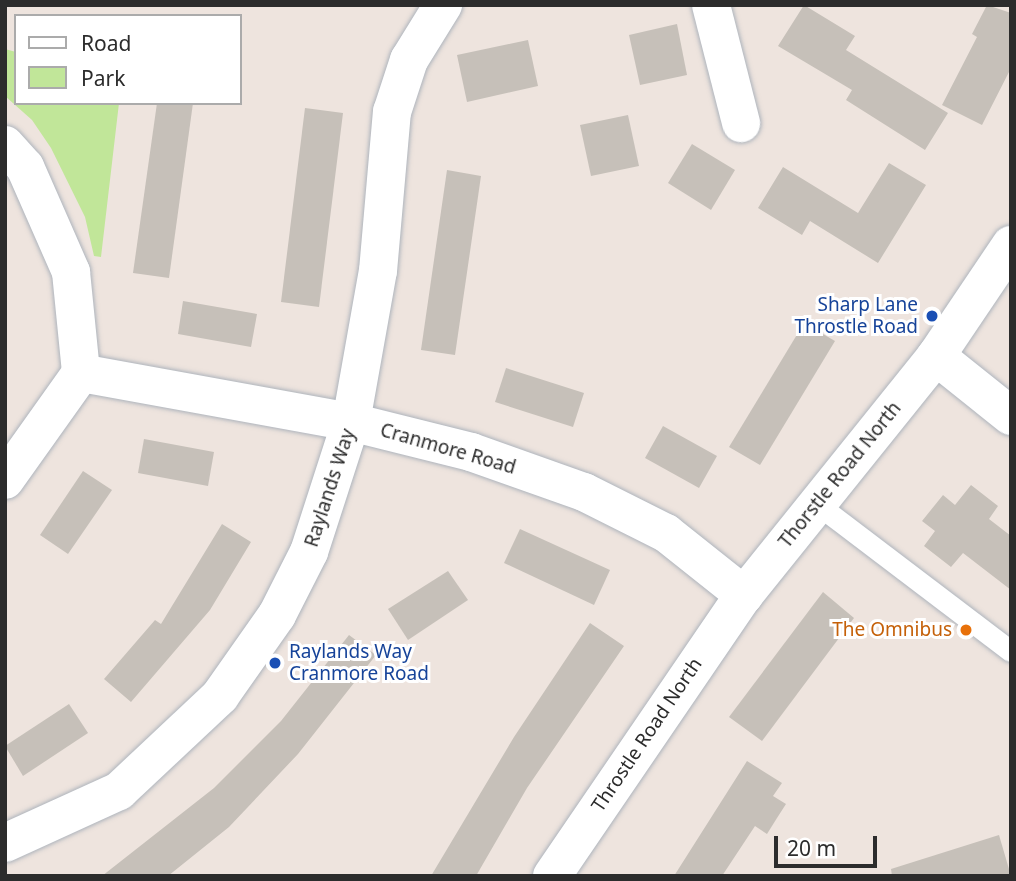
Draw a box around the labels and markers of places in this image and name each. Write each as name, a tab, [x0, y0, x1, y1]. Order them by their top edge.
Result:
place label: Sharp Lane Throstle Road	[795, 294, 918, 338]
marker: Sharp Lane Throstle Road	[924, 308, 940, 324]
place label: The Omnibus	[832, 619, 952, 641]
marker: The Omnibus	[958, 622, 974, 638]
place label: Raylands Way Cranmore Road	[289, 641, 429, 685]
marker: Raylands Way Cranmore Road	[267, 655, 283, 671]

